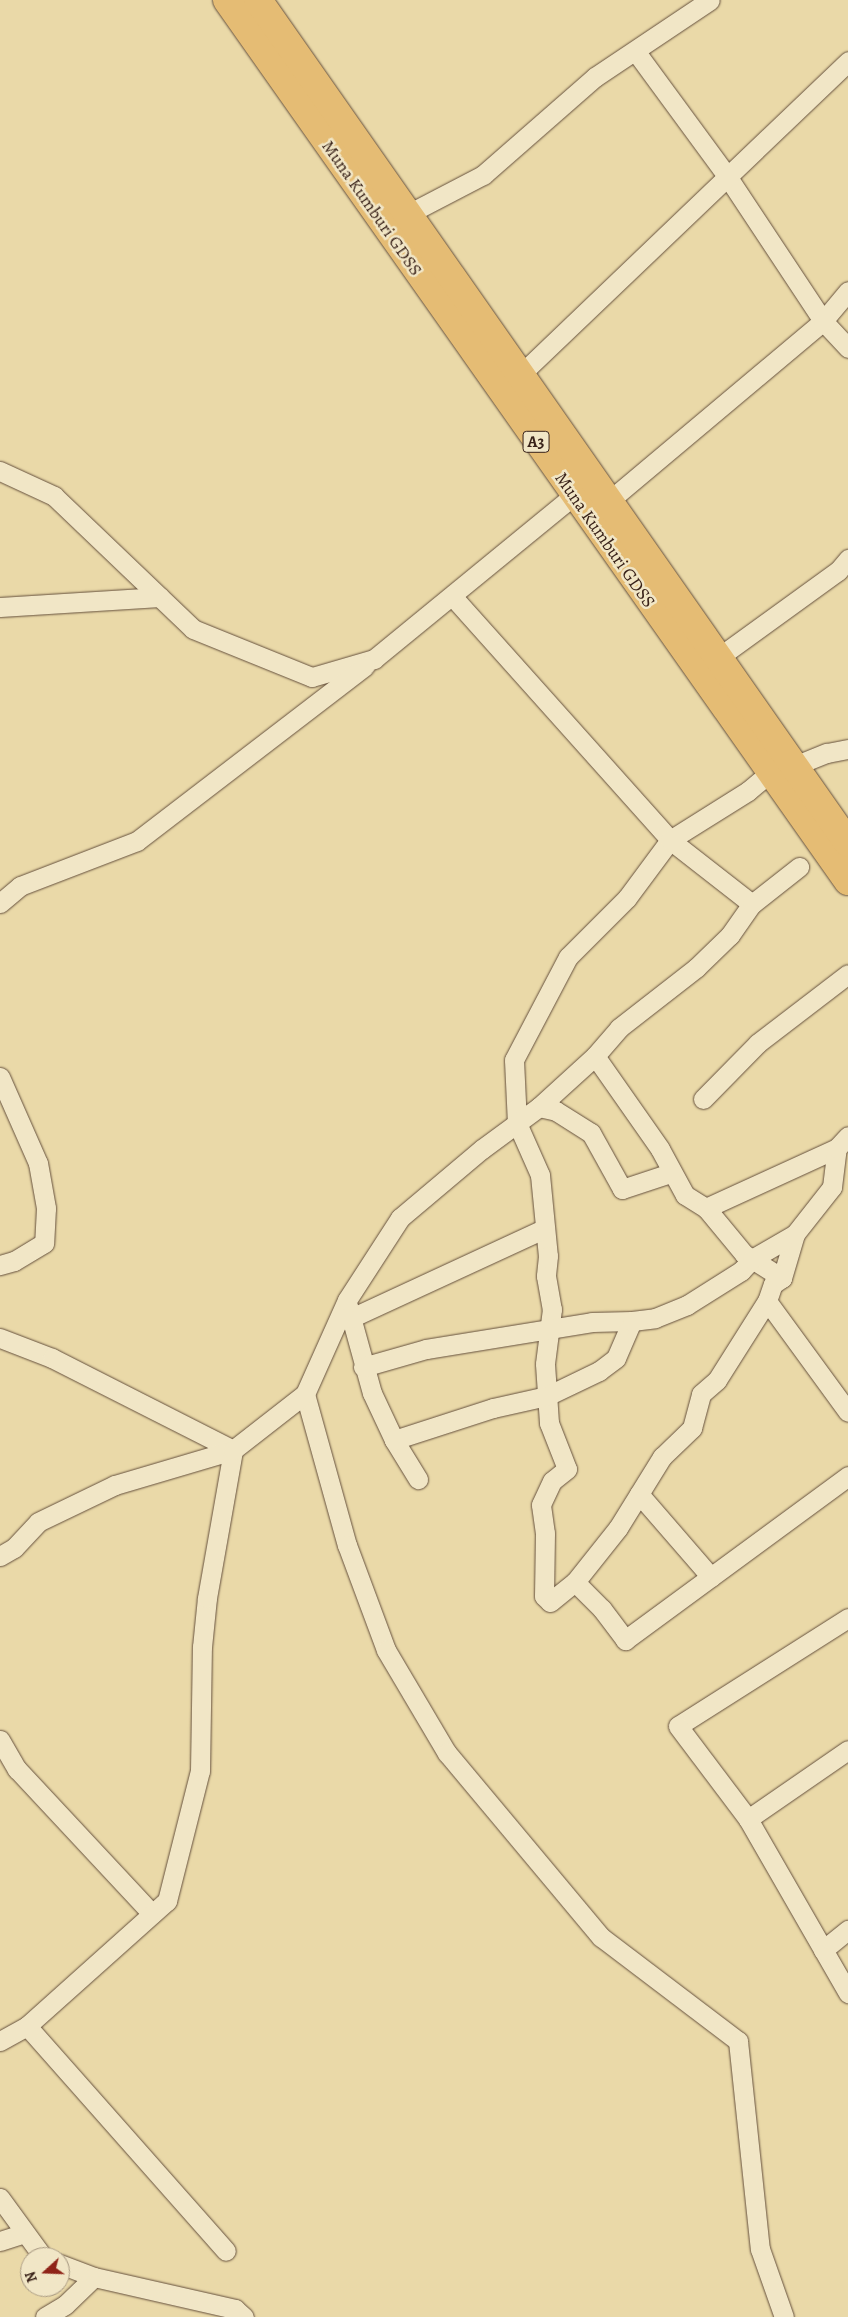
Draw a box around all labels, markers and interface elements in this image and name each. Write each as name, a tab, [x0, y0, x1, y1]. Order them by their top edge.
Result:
street label: Muna Kumburi GDSS	[317, 136, 427, 280]
road number: A3	[522, 428, 550, 456]
street label: Muna Kumburi GDSS	[550, 468, 660, 612]
north arrow	[20, 2247, 70, 2297]
text: N	[21, 2269, 42, 2285]

